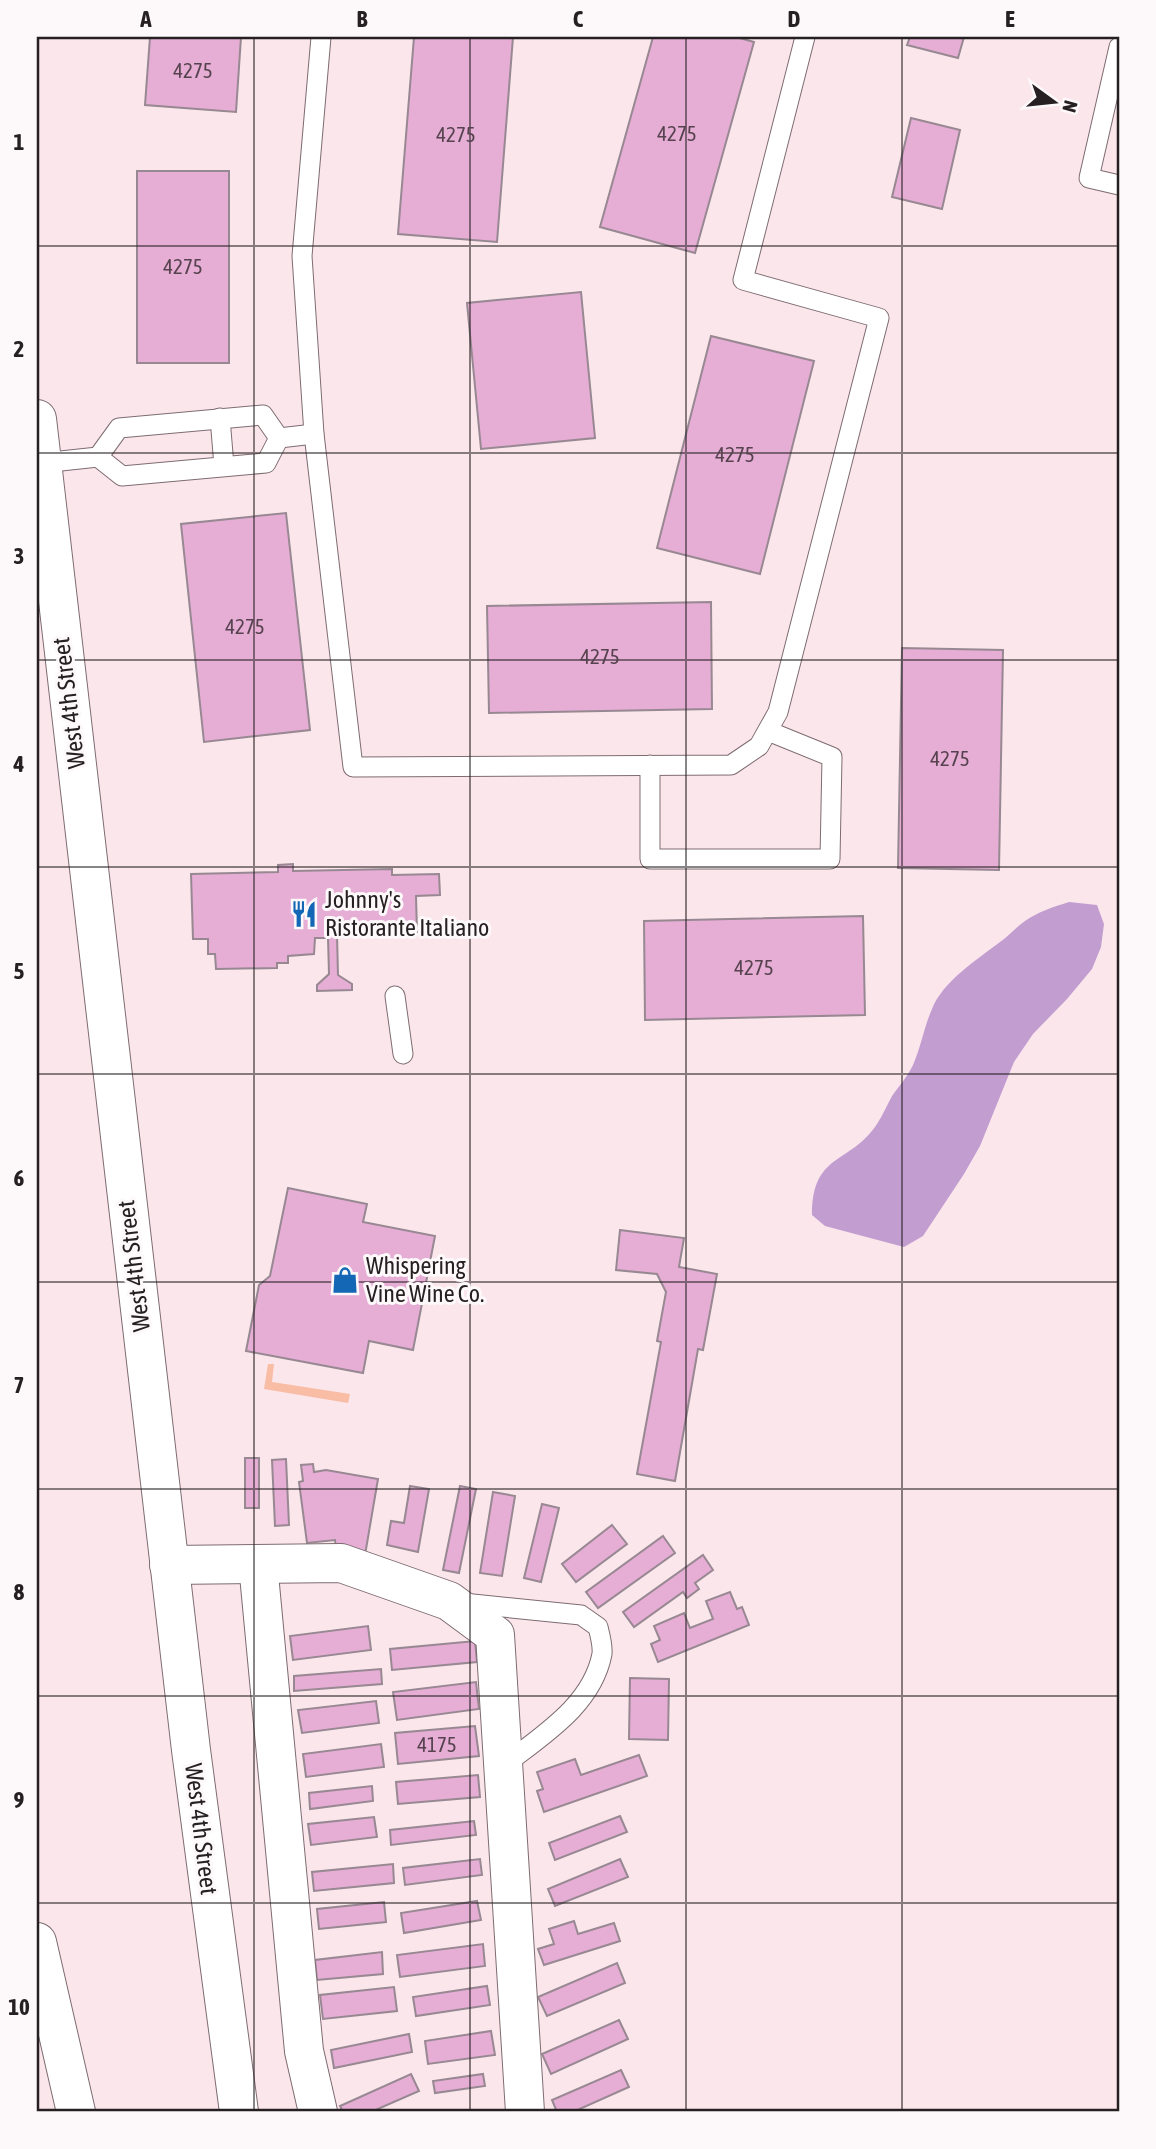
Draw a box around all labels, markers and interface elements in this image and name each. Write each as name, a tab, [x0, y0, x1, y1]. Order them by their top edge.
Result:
text: A	[139, 6, 152, 32]
text: B	[357, 6, 368, 32]
text: C	[573, 6, 584, 32]
text: D	[788, 6, 801, 32]
text: E	[1005, 6, 1015, 32]
house number: 4275	[173, 58, 213, 82]
north arrow	[1020, 66, 1090, 136]
text: N	[1058, 98, 1082, 115]
house number: 4275	[657, 121, 697, 145]
house number: 4275	[436, 122, 476, 146]
text: 1	[14, 129, 25, 155]
house number: 4275	[163, 254, 203, 278]
text: 2	[14, 336, 24, 362]
house number: 4275	[715, 442, 755, 466]
text: 3	[14, 543, 24, 569]
house number: 4275	[225, 614, 265, 638]
street label: West 4th Street	[47, 636, 90, 770]
house number: 4275	[580, 644, 620, 668]
house number: 4275	[930, 746, 970, 770]
text: 4	[13, 751, 25, 777]
place label: Johnny's Ristorante Italiano	[325, 886, 489, 941]
restaurant icon: Johnny's Ristorante Italiano	[289, 899, 319, 929]
house number: 4275	[734, 955, 774, 979]
text: 5	[14, 958, 25, 984]
text: 6	[14, 1165, 25, 1191]
street label: West 4th Street	[112, 1199, 155, 1333]
place label: Whispering Vine Wine Co.	[366, 1252, 484, 1307]
shop icon: Whispering Vine Wine Co.	[330, 1265, 360, 1295]
text: 7	[14, 1372, 24, 1398]
text: 8	[14, 1579, 25, 1605]
house number: 4175	[417, 1732, 457, 1756]
street label: West 4th Street	[180, 1762, 223, 1896]
text: 9	[14, 1787, 25, 1813]
text: 10	[8, 1994, 30, 2020]

